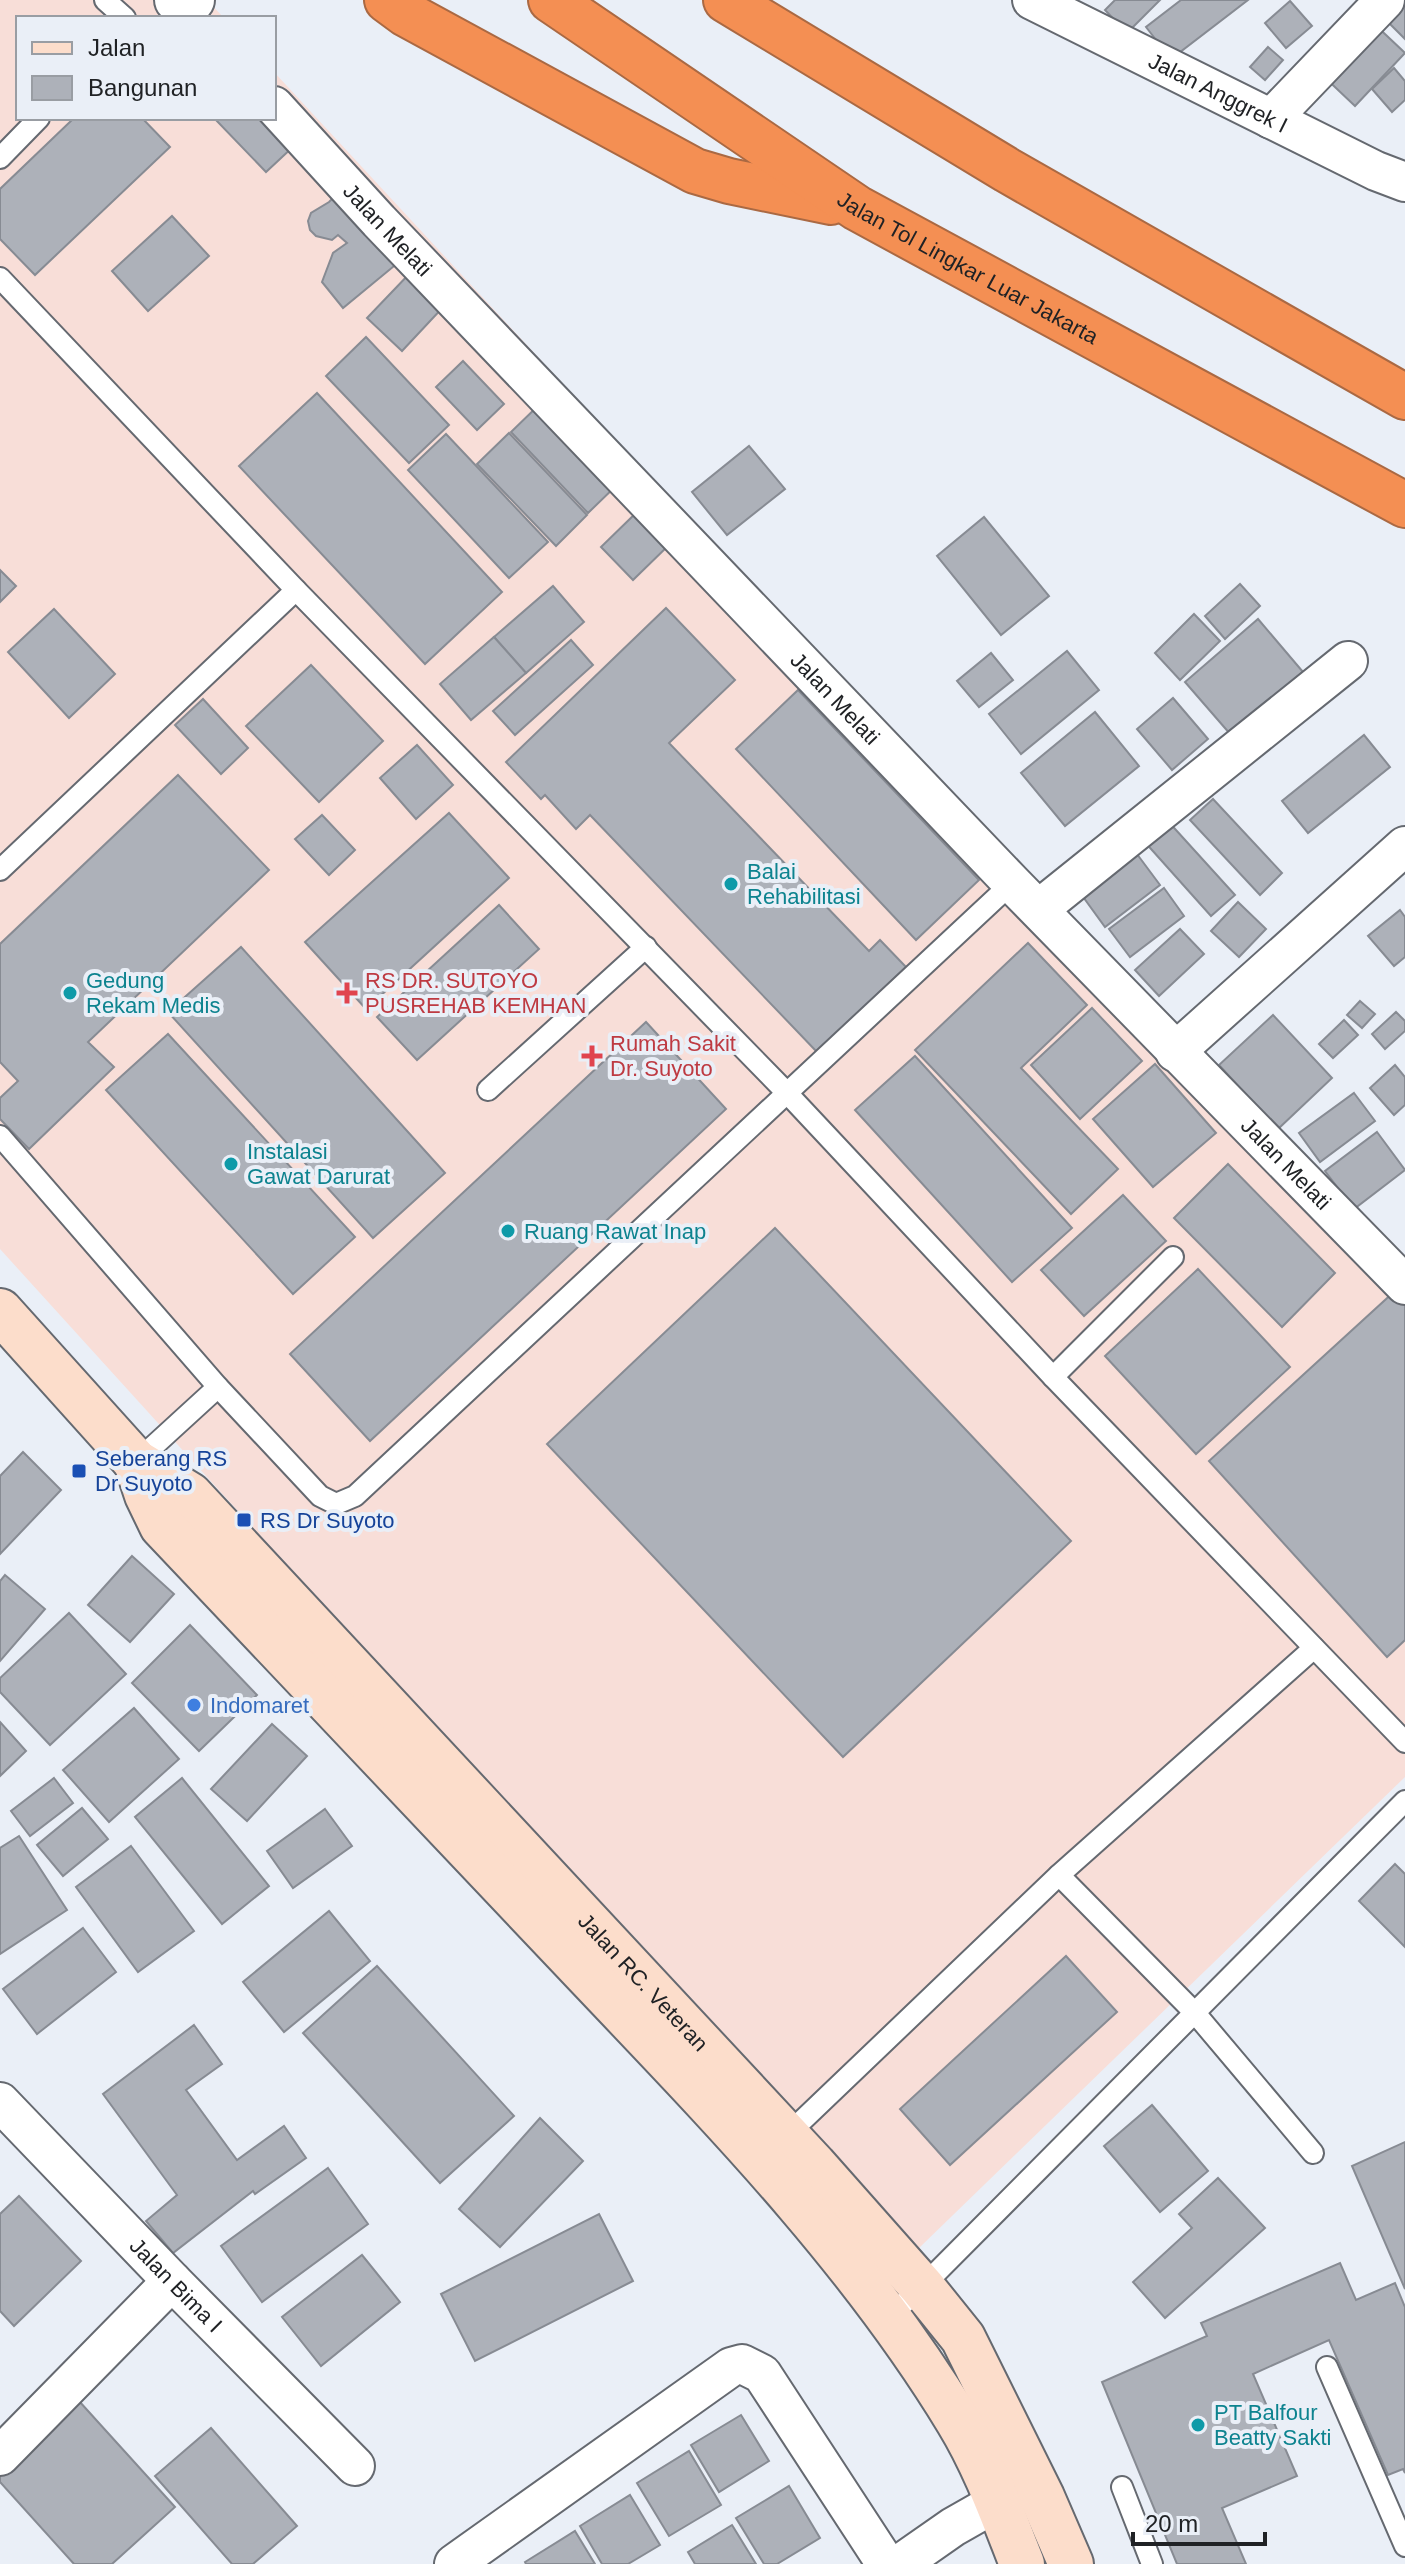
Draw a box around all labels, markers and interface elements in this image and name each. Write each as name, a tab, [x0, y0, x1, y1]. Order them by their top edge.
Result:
legend	[16, 16, 276, 120]
text: Jalan	[88, 34, 145, 61]
street label: Jalan Anggrek I	[1144, 48, 1292, 138]
text: Bangunan	[88, 74, 197, 101]
street label: Jalan Melati	[338, 179, 437, 281]
street label: Jalan Tol Lingkar Luar Jakarta	[833, 186, 1103, 350]
street label: Jalan Melati	[785, 647, 885, 750]
place label: Balai Rehabilitasi	[747, 859, 861, 909]
marker: Balai Rehabilitasi	[722, 875, 740, 893]
place label: Gedung Rekam Medis	[86, 968, 220, 1018]
place label: RS DR. SUTOYO PUSREHAB KEMHAN	[365, 968, 586, 1018]
marker: RS DR. SUTOYO PUSREHAB KEMHAN	[336, 982, 358, 1004]
marker: Gedung Rekam Medis	[61, 984, 79, 1002]
place label: Rumah Sakit Dr. Suyoto	[610, 1031, 736, 1081]
marker: Rumah Sakit Dr. Suyoto	[581, 1045, 603, 1067]
street label: Jalan Melati	[1236, 1113, 1336, 1215]
place label: Instalasi Gawat Darurat	[247, 1139, 390, 1189]
marker: Instalasi Gawat Darurat	[222, 1155, 240, 1173]
place label: Ruang Rawat Inap	[524, 1219, 706, 1244]
marker: Ruang Rawat Inap	[499, 1222, 517, 1240]
place label: Seberang RS Dr Suyoto	[95, 1446, 227, 1496]
marker: Seberang RS Dr Suyoto	[70, 1462, 88, 1480]
place label: RS Dr Suyoto	[260, 1508, 395, 1533]
marker: RS Dr Suyoto	[235, 1511, 253, 1529]
place label: Indomaret	[210, 1693, 309, 1718]
marker: Indomaret	[185, 1696, 203, 1714]
street label: Jalan RC. Veteran	[573, 1908, 713, 2056]
street label: Jalan Bima I	[125, 2233, 227, 2337]
place label: PT Balfour Beatty Sakti	[1214, 2400, 1331, 2450]
marker: PT Balfour Beatty Sakti	[1189, 2416, 1207, 2434]
scale bar	[1133, 2496, 1265, 2546]
text: 20 m	[1145, 2510, 1198, 2537]

